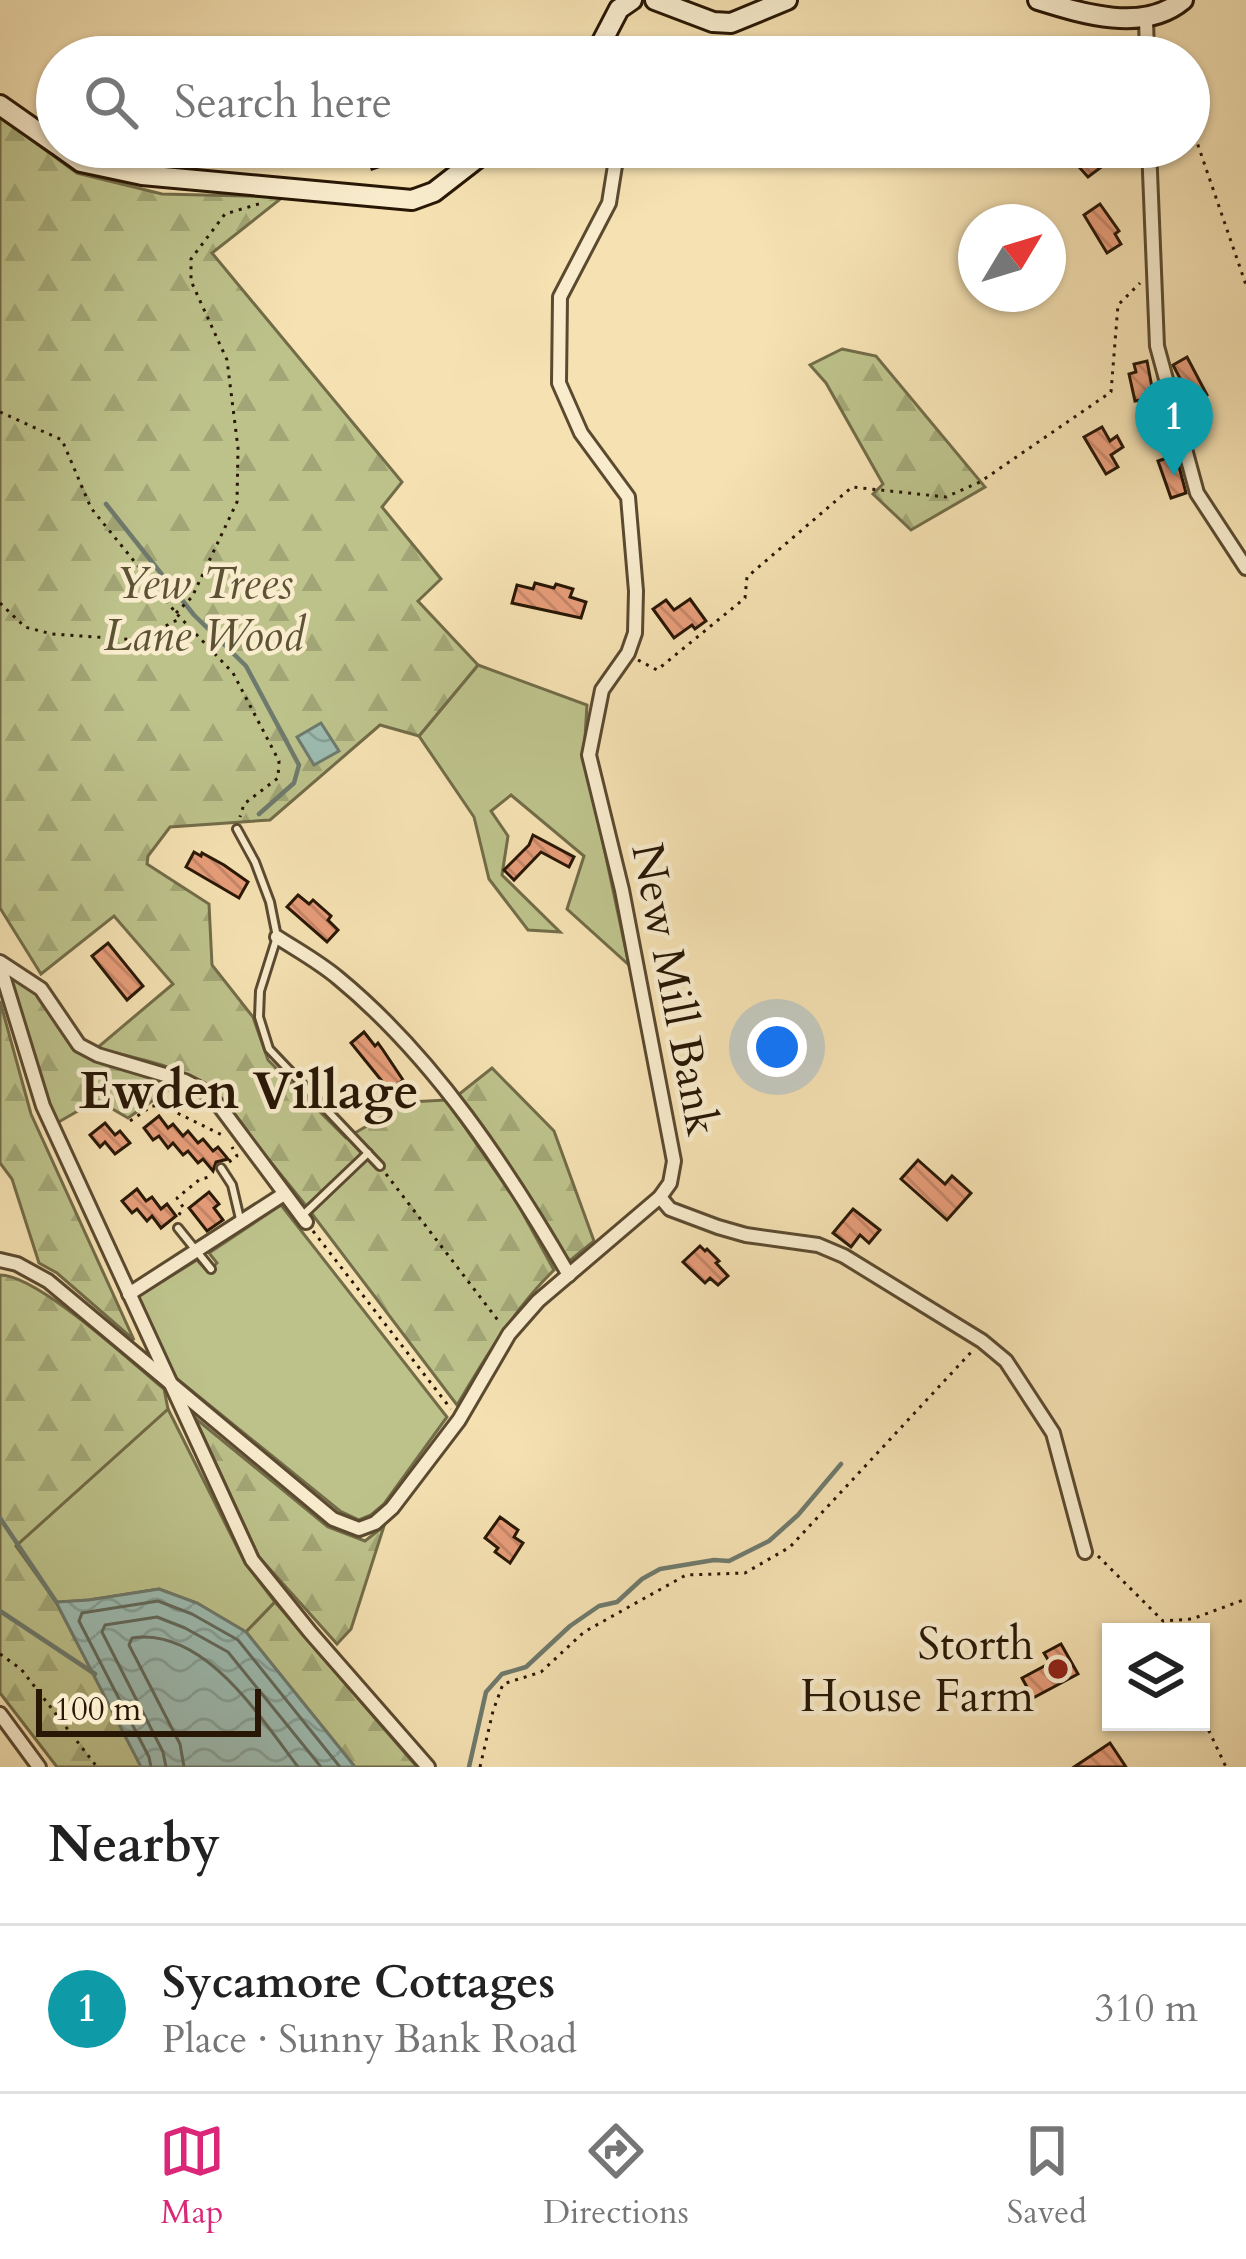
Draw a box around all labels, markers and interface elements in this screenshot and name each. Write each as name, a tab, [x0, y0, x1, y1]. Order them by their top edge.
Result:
search box	[36, 36, 1210, 168]
icon: search	[78, 69, 144, 135]
text: Search here	[174, 72, 392, 133]
north arrow	[958, 204, 1066, 312]
pin: 1	[1135, 377, 1213, 476]
park label: Yew Trees Lane Wood	[103, 553, 307, 666]
street label: New Mill Bank	[616, 838, 733, 1141]
your location	[747, 1017, 807, 1077]
district label: Ewden Village	[79, 1057, 419, 1127]
place label: Storth House Farm	[800, 1614, 1034, 1727]
map controls	[1102, 1623, 1210, 1731]
button: layers	[1102, 1623, 1210, 1731]
marker: Storth House Farm	[1045, 1656, 1071, 1682]
scale bar	[36, 1683, 261, 1736]
text: 100 m	[54, 1687, 141, 1732]
text: Nearby	[48, 1810, 220, 1880]
text: Sycamore Cottages	[162, 1952, 555, 2013]
text: 1	[77, 1982, 97, 2035]
text: 310 m	[1095, 1982, 1198, 2035]
text: Place · Sunny Bank Road	[162, 2013, 577, 2066]
tab: Map	[159, 2118, 225, 2235]
tab: Directions	[543, 2118, 689, 2235]
tab: Saved	[1007, 2118, 1087, 2235]

